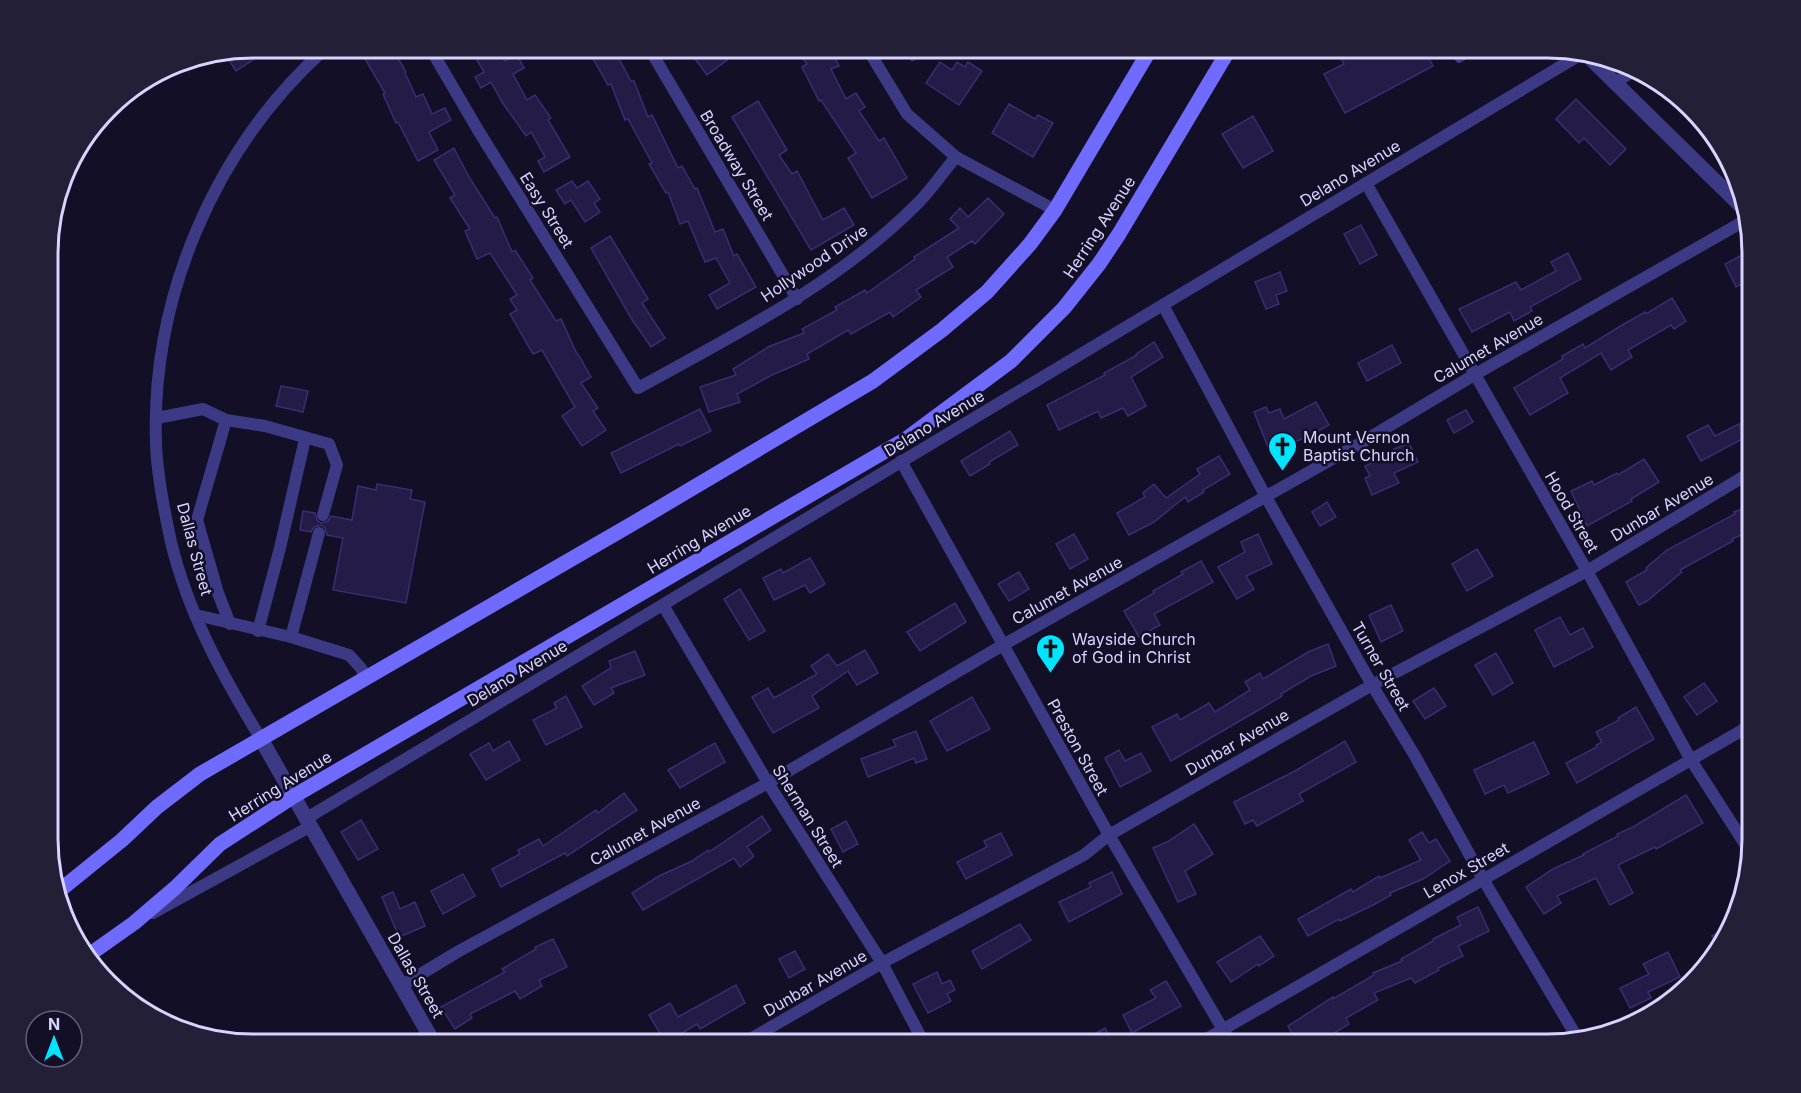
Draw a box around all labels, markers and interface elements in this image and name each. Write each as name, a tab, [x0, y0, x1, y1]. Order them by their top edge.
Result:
street label: Broadway Street	[696, 106, 778, 224]
street label: Delano Avenue	[1296, 135, 1404, 211]
street label: Easy Street	[516, 168, 578, 252]
street label: Herring Avenue	[1059, 172, 1139, 282]
street label: Hollywood Drive	[757, 220, 871, 306]
street label: Calumet Avenue	[1430, 309, 1546, 387]
street label: Delano Avenue	[880, 385, 988, 461]
place label: Mount Vernon Baptist Church	[1303, 427, 1415, 465]
church icon: Mount Vernon Baptist Church	[1266, 430, 1298, 472]
street label: Hood Street	[1541, 468, 1603, 556]
street label: Dunbar Avenue	[1607, 469, 1717, 545]
street label: Dallas Street	[173, 500, 217, 598]
street label: Herring Avenue	[643, 500, 755, 578]
street label: Calumet Avenue	[1008, 551, 1126, 629]
street label: Turner Street	[1348, 618, 1414, 714]
place label: Wayside Church of God in Christ	[1072, 629, 1196, 667]
church icon: Wayside Church of God in Christ	[1035, 632, 1067, 674]
street label: Delano Avenue	[463, 635, 571, 711]
street label: Preston Street	[1043, 695, 1113, 799]
street label: Dunbar Avenue	[1182, 704, 1292, 780]
street label: Herring Avenue	[225, 746, 335, 826]
street label: Sherman Street	[768, 761, 848, 871]
street label: Calumet Avenue	[586, 792, 704, 870]
street label: Lenox Street	[1420, 837, 1512, 903]
street label: Dallas Street	[383, 929, 449, 1021]
street label: Dunbar Avenue	[760, 945, 870, 1021]
north arrow	[24, 1009, 84, 1069]
text: N	[48, 1014, 60, 1034]

